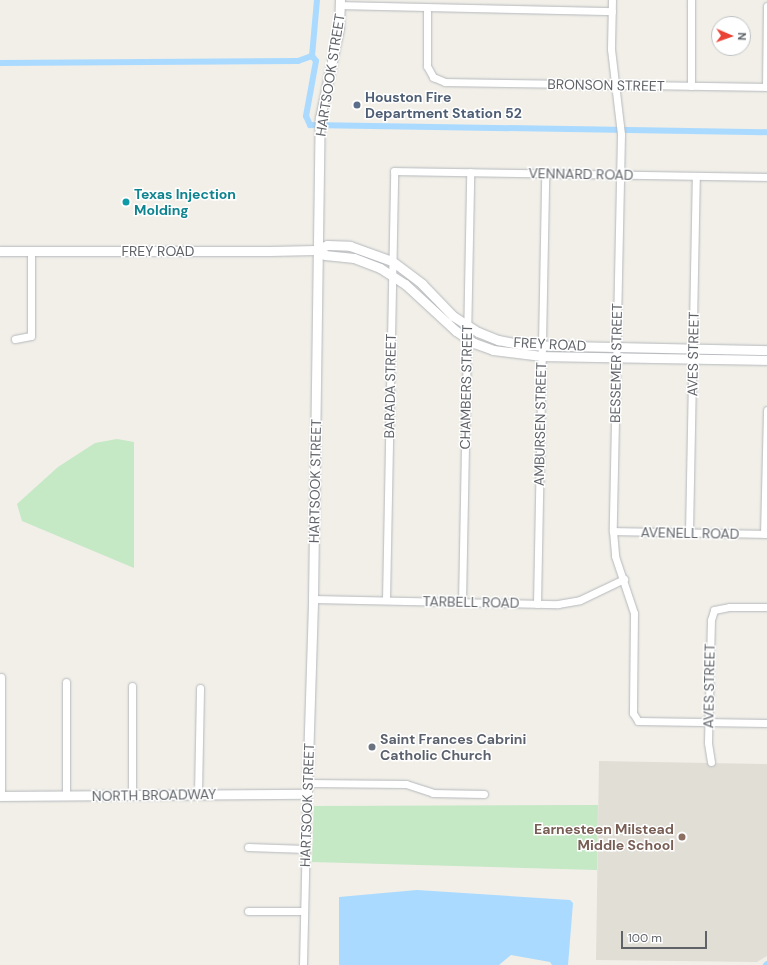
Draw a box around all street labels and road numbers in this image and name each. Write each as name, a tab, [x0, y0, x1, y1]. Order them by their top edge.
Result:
street label: HARTSOOK STREET	[312, 12, 348, 138]
street label: BRONSON STREET	[547, 76, 665, 94]
street label: VENNARD ROAD	[528, 165, 634, 183]
street label: FREY ROAD	[122, 243, 194, 259]
street label: BESSEMER STREET	[607, 303, 625, 423]
street label: AVES STREET	[684, 311, 702, 397]
street label: CHAMBERS STREET	[457, 324, 475, 450]
street label: BARADA STREET	[381, 333, 399, 439]
street label: FREY ROAD	[513, 334, 587, 354]
street label: AMBURSEN STREET	[531, 362, 549, 486]
street label: HARTSOOK STREET	[306, 419, 324, 543]
street label: AVENELL ROAD	[641, 524, 739, 542]
street label: TARBELL ROAD	[423, 593, 519, 611]
street label: AVES STREET	[700, 643, 718, 729]
street label: HARTSOOK STREET	[296, 743, 318, 867]
street label: NORTH BROADWAY	[92, 786, 216, 804]

